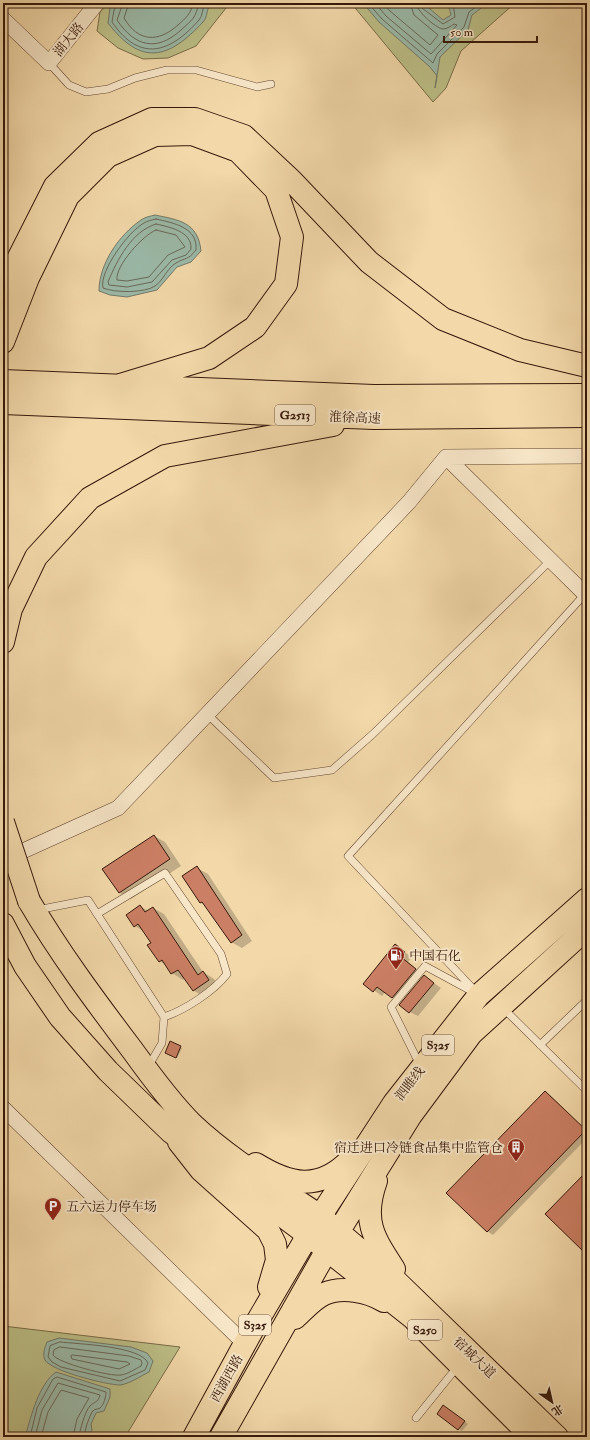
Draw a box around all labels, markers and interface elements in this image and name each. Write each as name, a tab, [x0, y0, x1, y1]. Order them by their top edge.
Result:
scale bar	[444, 18, 537, 44]
street label: 湖大路	[50, 19, 87, 60]
text: 50 m	[450, 25, 474, 40]
road number: G2513	[275, 405, 315, 425]
street label: 淮徐高速	[329, 409, 381, 427]
fuel station icon: 中国石化	[386, 945, 406, 970]
place label: 中国石化	[409, 948, 461, 964]
road number: S325	[422, 1035, 454, 1055]
street label: 泗睢线	[391, 1063, 428, 1104]
building icon: 宿迁进口冷链食品集中监管仓	[506, 1137, 526, 1162]
place label: 宿迁进口冷链食品集中监管仓	[334, 1140, 503, 1156]
parking icon: 五六运力停车场	[43, 1196, 63, 1221]
place label: 五六运力停车场	[66, 1199, 157, 1215]
road number: S325	[239, 1315, 271, 1335]
road number: S250	[408, 1320, 442, 1340]
street label: 宿城大道	[450, 1334, 499, 1382]
street label: 西湖西路	[207, 1352, 246, 1405]
north arrow	[532, 1382, 572, 1422]
text: 北	[549, 1401, 566, 1418]

